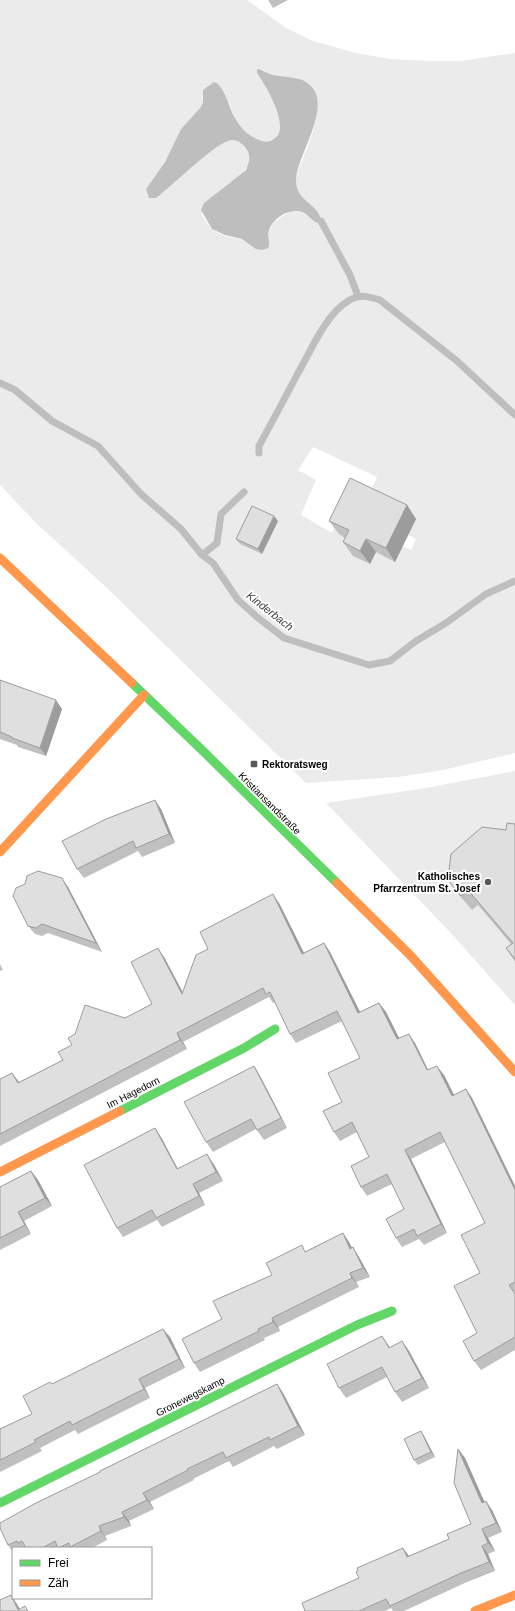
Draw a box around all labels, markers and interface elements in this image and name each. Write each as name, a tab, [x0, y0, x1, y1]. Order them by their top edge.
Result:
water label: Kinderbach	[244, 589, 296, 633]
marker: Rektoratsweg	[249, 759, 259, 769]
place label: Rektoratsweg	[262, 759, 328, 770]
street label: Kristiansandstraße	[236, 770, 303, 837]
place label: Katholisches Pfarrzentrum St. Josef	[373, 871, 481, 894]
marker: Katholisches Pfarrzentrum St. Josef	[483, 877, 493, 887]
street label: Im Hagedorn	[105, 1074, 161, 1110]
street label: Gronewegskamp	[154, 1374, 227, 1419]
legend	[12, 1547, 152, 1599]
text: Frei	[48, 1556, 69, 1570]
text: Zäh	[48, 1576, 69, 1590]

